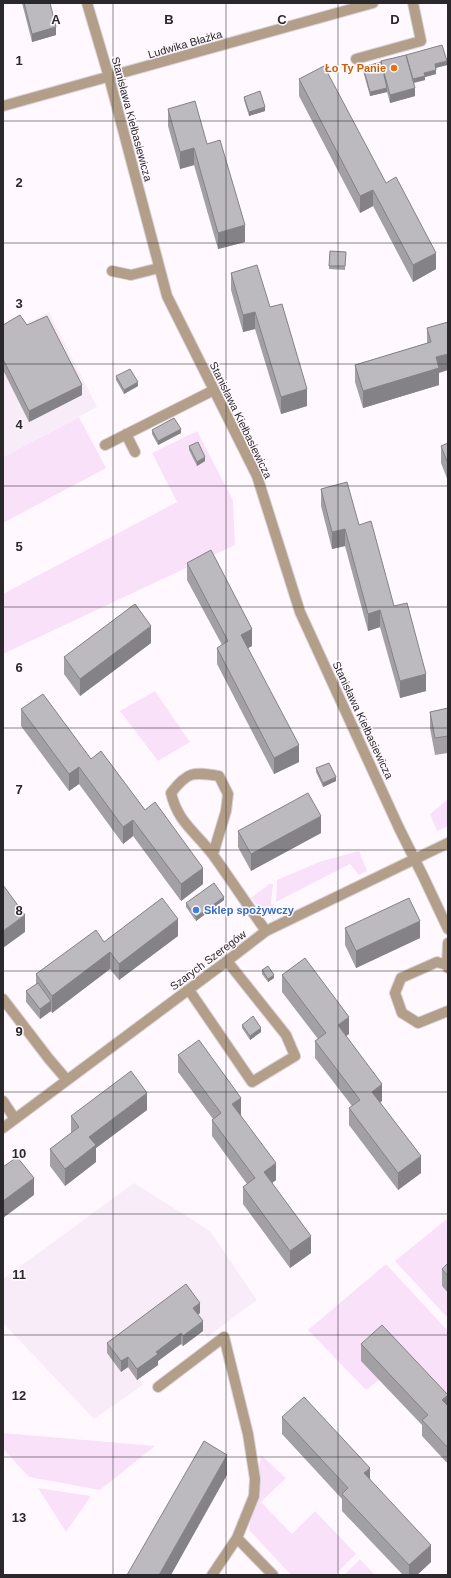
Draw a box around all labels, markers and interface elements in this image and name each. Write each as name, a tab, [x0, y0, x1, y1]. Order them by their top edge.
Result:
text: A	[51, 12, 61, 27]
text: B	[164, 12, 174, 27]
text: C	[277, 12, 287, 27]
text: D	[390, 12, 400, 27]
street label: Ludwika Błażka	[147, 27, 224, 60]
text: 1	[15, 53, 23, 68]
street label: Stanisława Kiełbasiewicza	[110, 55, 155, 183]
place label: Ło Ty Panie	[325, 62, 386, 74]
marker: Ło Ty Panie	[389, 63, 399, 73]
text: 2	[15, 175, 23, 190]
text: 3	[15, 296, 23, 311]
street label: Stanisława Kiełbasiewicza	[207, 360, 275, 481]
text: 4	[15, 417, 23, 432]
text: 5	[15, 539, 23, 554]
street label: Stanisława Kiełbasiewicza	[330, 659, 396, 782]
text: 6	[15, 660, 23, 675]
text: 7	[15, 782, 23, 797]
text: 8	[15, 903, 23, 918]
place label: Sklep spożywczy	[204, 904, 295, 916]
marker: Sklep spożywczy	[191, 905, 201, 915]
street label: Szarych Szeregów	[168, 928, 248, 992]
text: 9	[15, 1024, 23, 1039]
text: 10	[12, 1146, 26, 1161]
text: 11	[12, 1267, 26, 1282]
text: 12	[12, 1388, 26, 1403]
text: 13	[12, 1510, 26, 1525]

